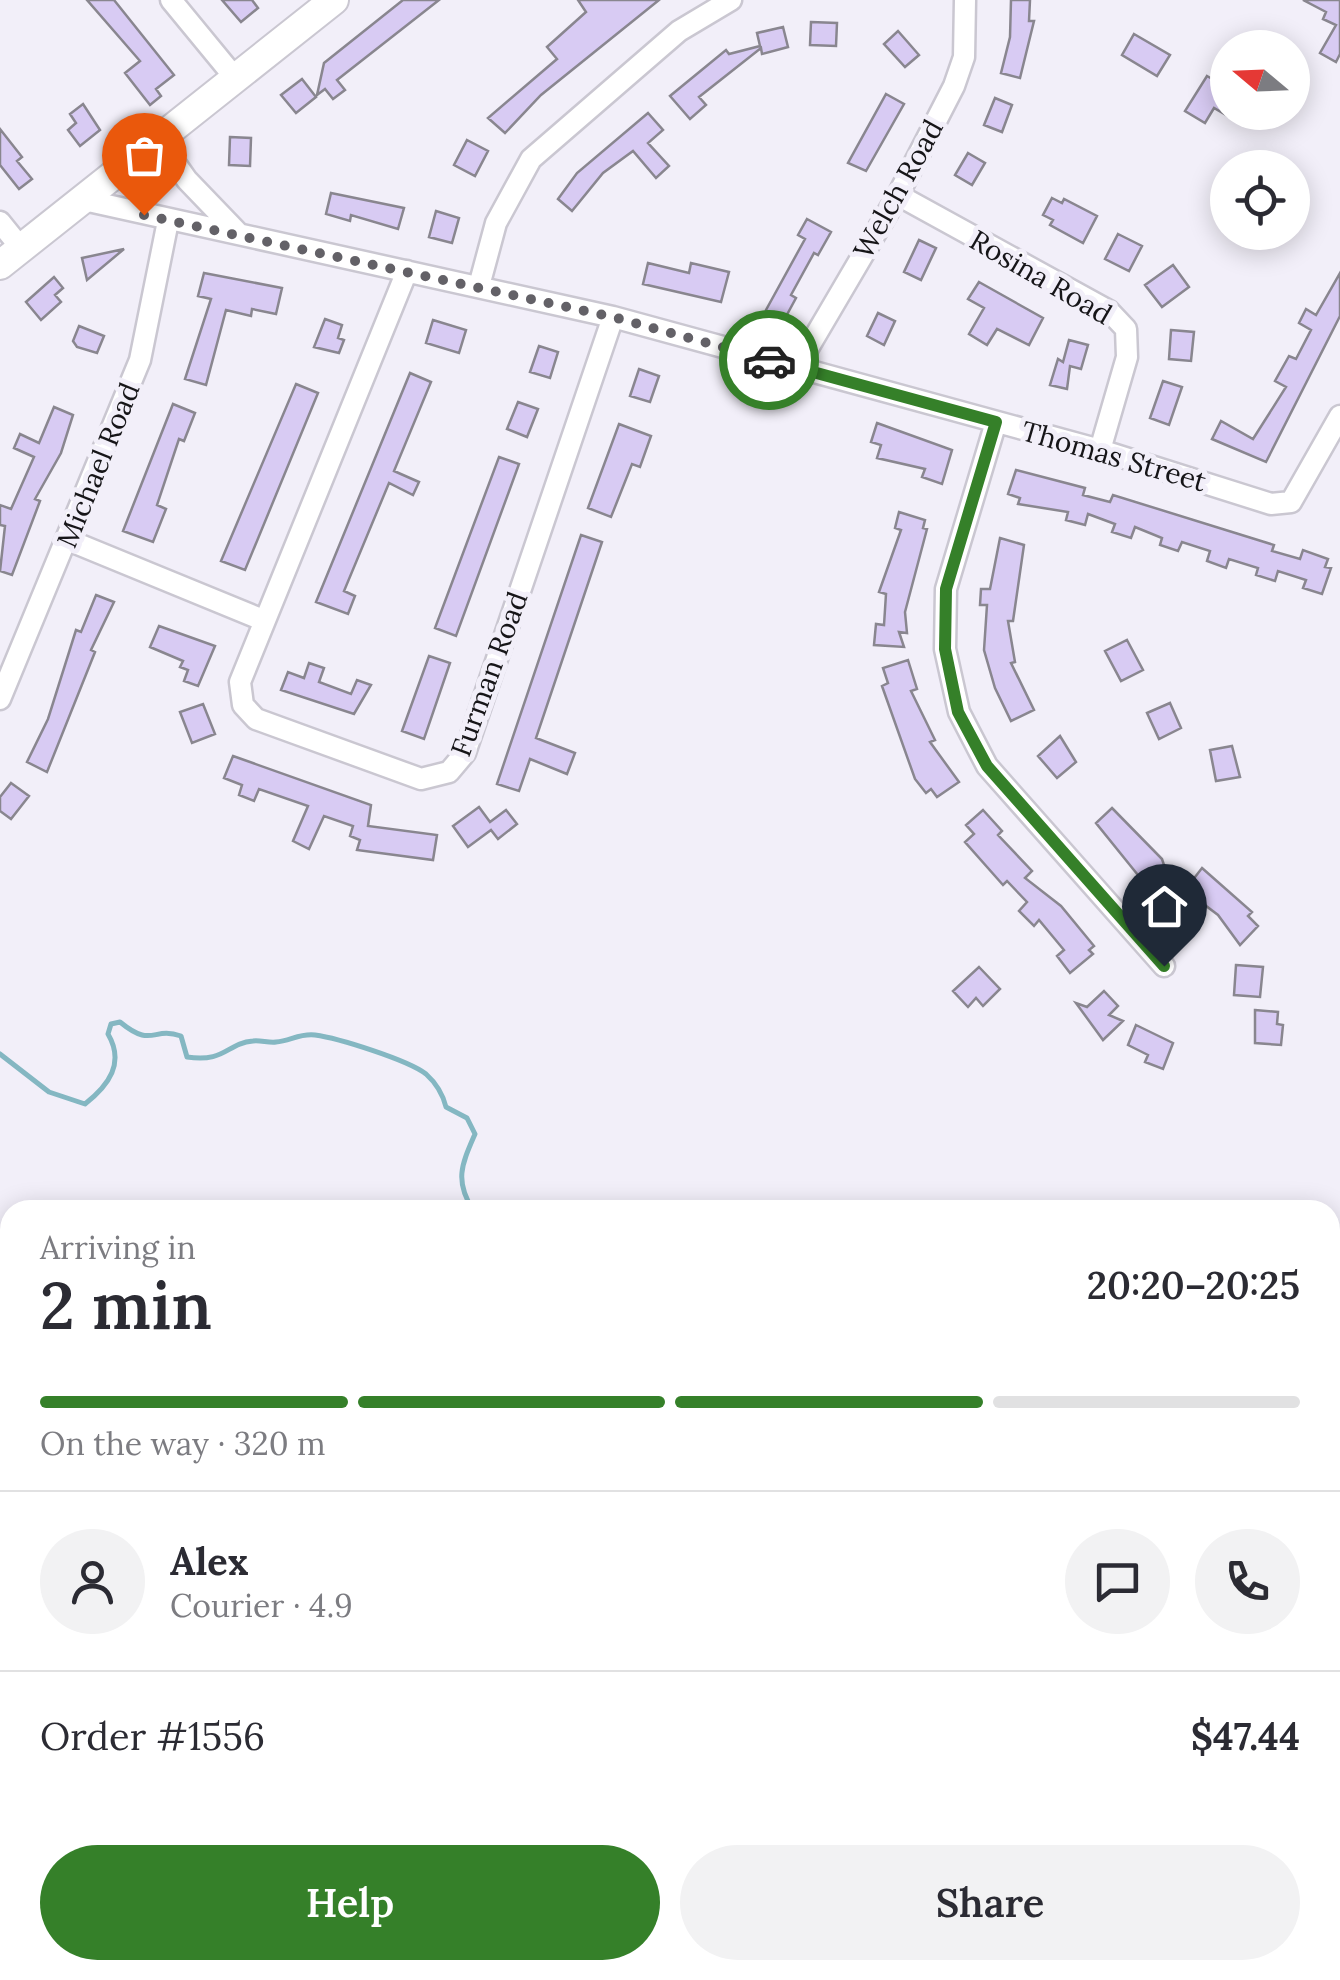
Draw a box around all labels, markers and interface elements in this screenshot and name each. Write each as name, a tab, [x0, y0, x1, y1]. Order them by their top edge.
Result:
north arrow	[1210, 30, 1310, 130]
map controls	[1210, 30, 1310, 250]
pin	[102, 113, 187, 216]
street label: Welch Road	[845, 113, 951, 265]
icon: bag	[117, 128, 172, 183]
button: locate	[1210, 150, 1310, 250]
street label: Rosina Road	[963, 222, 1119, 332]
courier	[719, 310, 819, 410]
icon: car	[742, 333, 797, 388]
street label: Michael Road	[49, 377, 147, 553]
street label: Thomas Street	[1018, 412, 1211, 500]
street label: Furman Road	[443, 587, 535, 761]
pin	[1122, 864, 1207, 967]
icon: home	[1137, 879, 1192, 934]
text: Arriving in	[40, 1227, 196, 1268]
text: 20:20–20:25	[1087, 1261, 1300, 1309]
text: 2 min	[40, 1264, 212, 1347]
text: On the way · 320 m	[40, 1423, 326, 1464]
button: person	[40, 1529, 145, 1634]
button: chat	[1065, 1529, 1170, 1634]
button: phone	[1195, 1529, 1300, 1634]
text: Alex	[170, 1537, 249, 1585]
text: Courier · 4.9	[170, 1585, 353, 1626]
text: Order #1556	[40, 1712, 265, 1760]
text: $47.44	[1191, 1712, 1300, 1760]
button: Help	[40, 1845, 660, 1960]
button: Share	[680, 1845, 1300, 1960]

